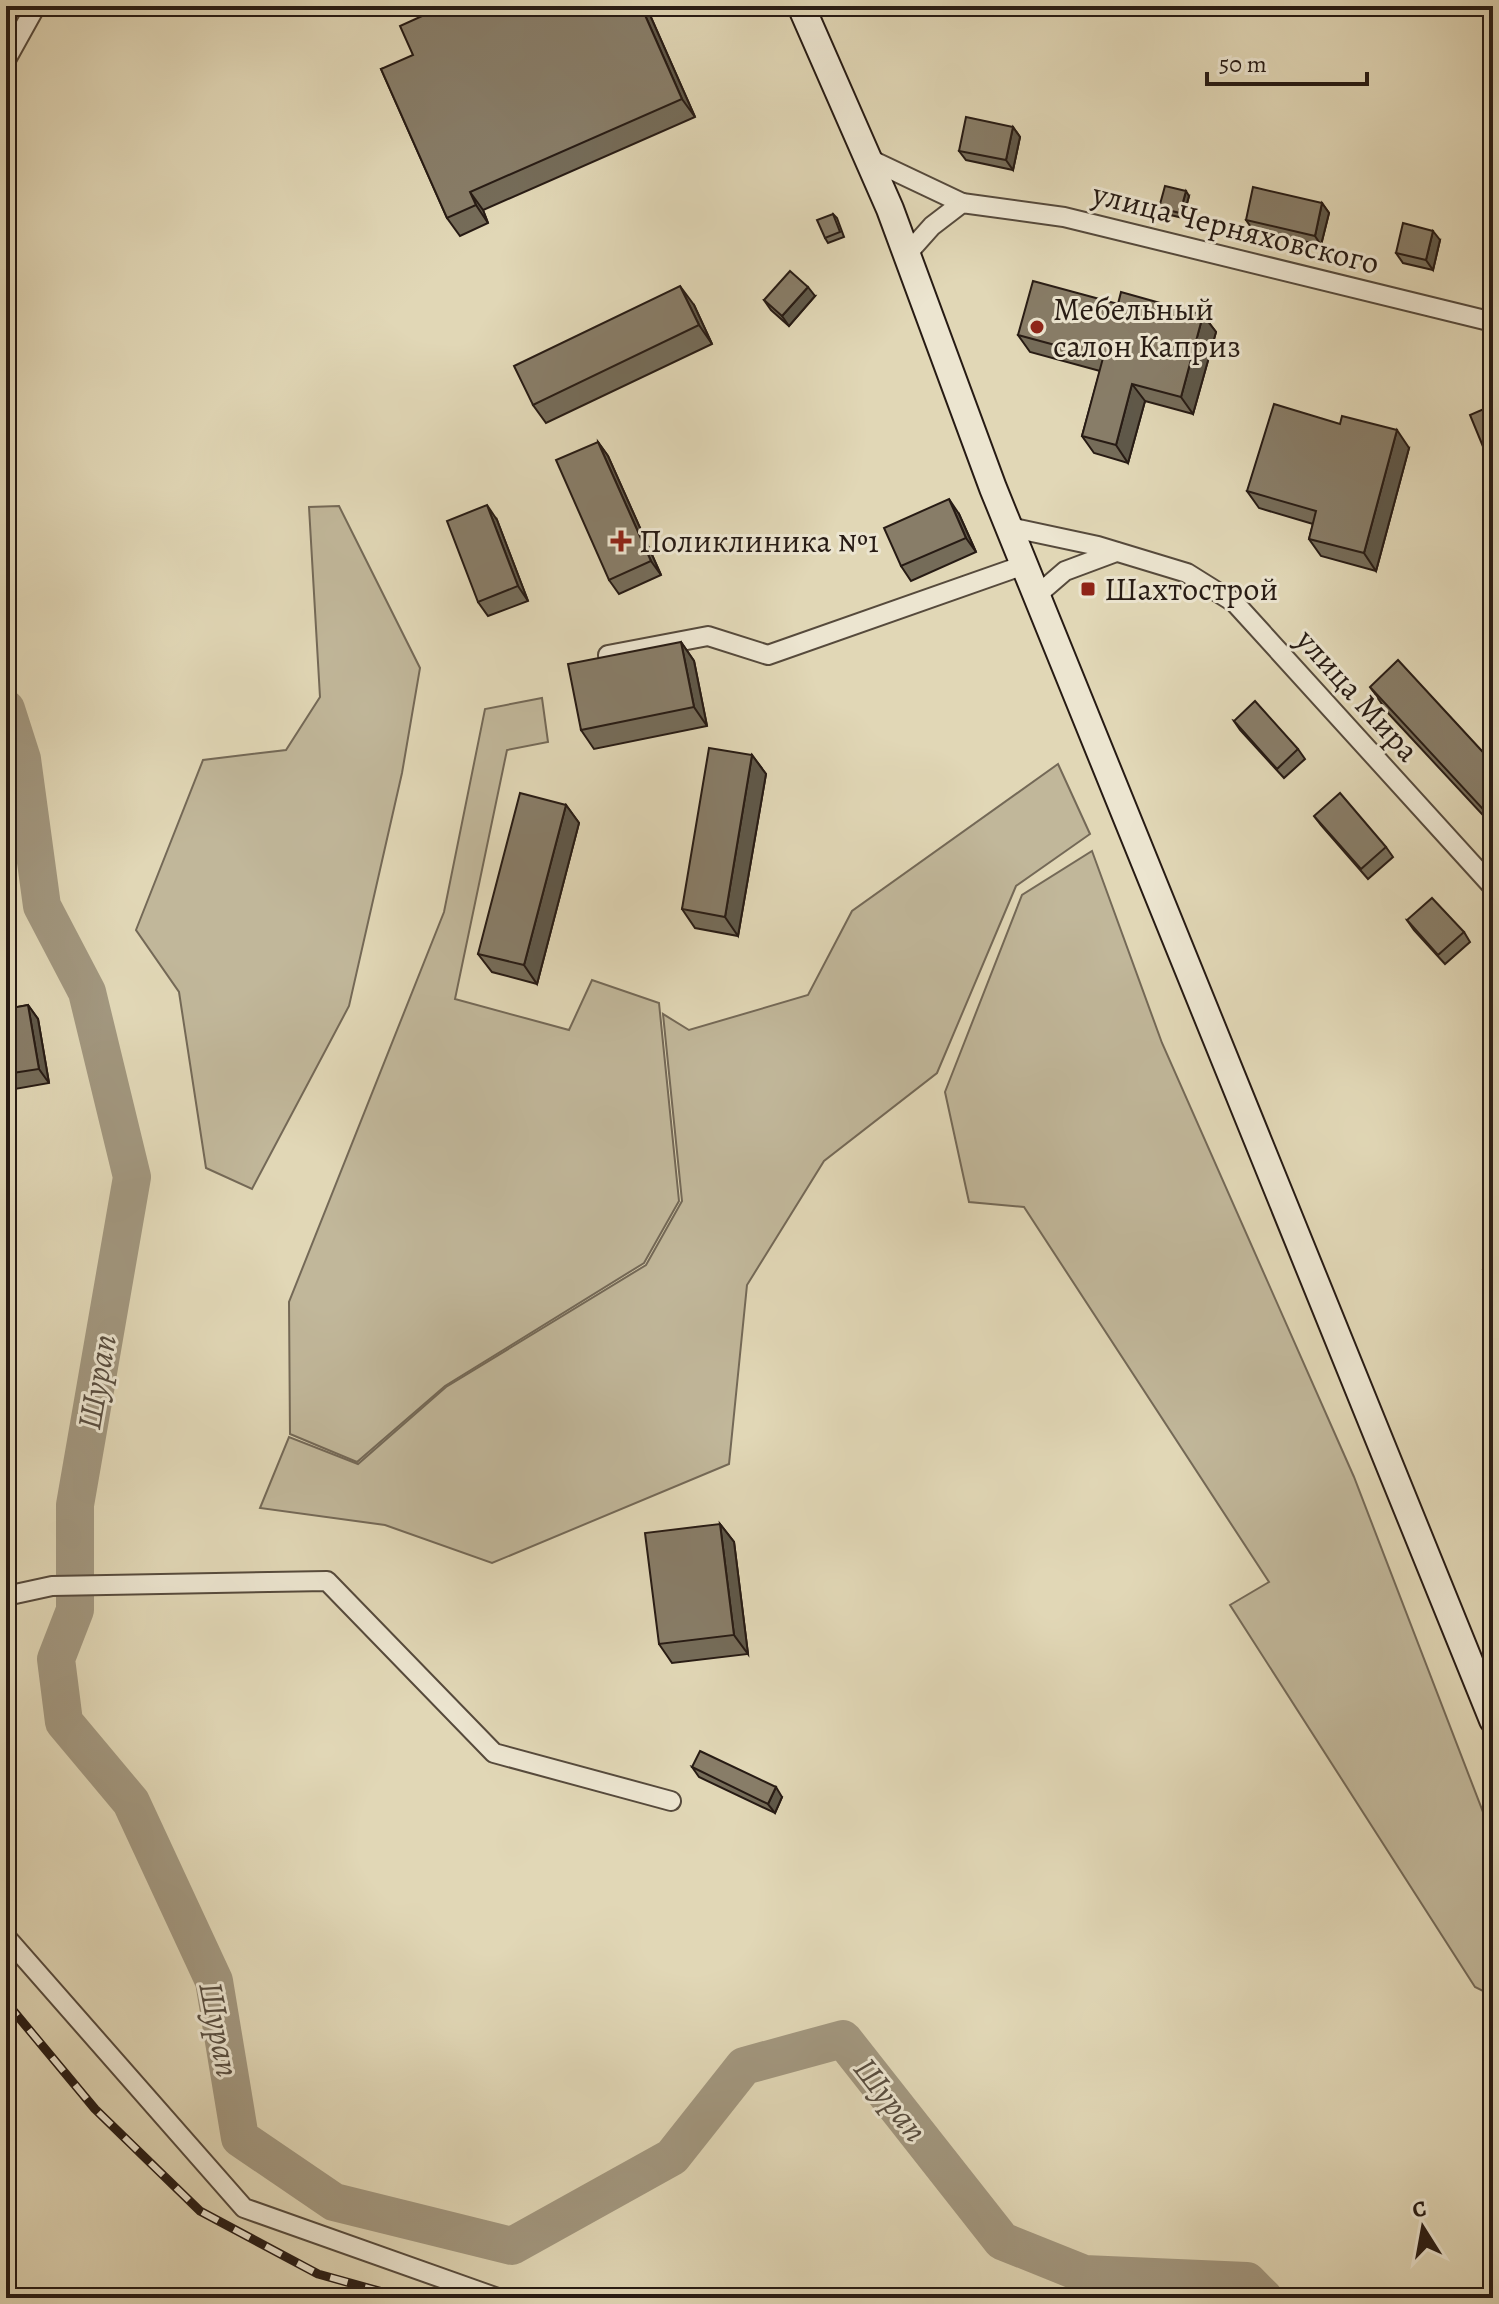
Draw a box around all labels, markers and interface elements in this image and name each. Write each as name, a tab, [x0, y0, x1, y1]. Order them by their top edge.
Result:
scale bar	[1207, 36, 1367, 86]
text: 50 m	[1219, 48, 1267, 80]
street label: улица Черняховского	[1087, 171, 1384, 285]
place label: Мебельный салон Каприз	[1053, 287, 1241, 368]
marker: Мебельный салон Каприз	[1028, 318, 1046, 336]
place label: Поликлиника №1	[639, 519, 879, 563]
marker: Поликлиника №1	[610, 530, 632, 552]
place label: Шахтострой	[1104, 567, 1278, 611]
marker: Шахтострой	[1079, 580, 1097, 598]
street label: улица Мира	[1286, 618, 1430, 771]
water label: Шурап	[65, 1331, 128, 1434]
water label: Шурап	[187, 1977, 252, 2081]
water label: Шурап	[842, 2047, 939, 2152]
north arrow	[1383, 2188, 1463, 2268]
text: С	[1410, 2193, 1429, 2225]

